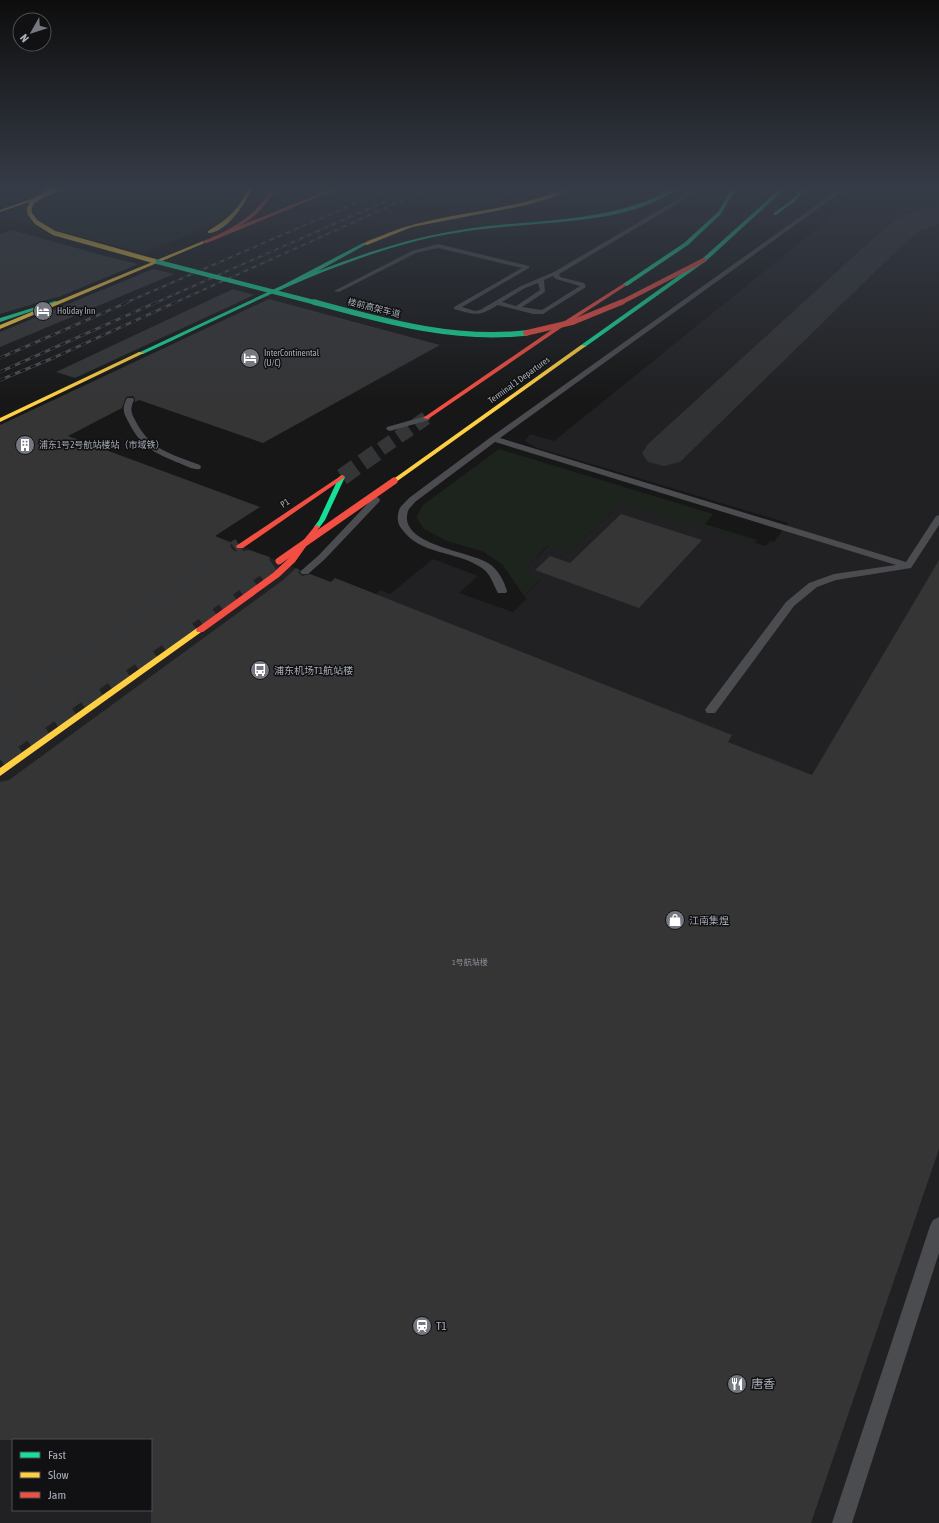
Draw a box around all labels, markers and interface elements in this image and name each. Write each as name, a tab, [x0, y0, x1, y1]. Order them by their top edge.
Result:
north arrow	[12, 12, 52, 52]
text: N	[18, 32, 31, 45]
street label: 楼前高架车道	[347, 297, 401, 319]
hotel icon: Holiday Inn	[32, 300, 54, 322]
place label: Holiday Inn	[57, 306, 95, 316]
hotel icon: InterContinental (U/C)	[239, 347, 261, 369]
place label: InterContinental (U/C)	[264, 348, 320, 368]
street label: Terminal 1 Departures	[486, 354, 552, 406]
building icon: 浦东1号2号航站楼站（市域铁）	[14, 434, 36, 456]
place label: 浦东1号2号航站楼站（市域铁）	[39, 439, 164, 450]
street label: P1	[279, 496, 291, 510]
bus stop icon: 浦东机场T1航站楼	[249, 659, 271, 681]
place label: 浦东机场T1航站楼	[274, 665, 353, 676]
shop icon: 江南集煌	[664, 909, 686, 931]
place label: 江南集煌	[689, 915, 729, 926]
house number: 1号航站楼	[452, 958, 488, 967]
station icon: T1	[411, 1315, 433, 1337]
place label: T1	[436, 1319, 447, 1333]
restaurant icon: 唐香	[726, 1373, 748, 1395]
place label: 唐香	[751, 1377, 775, 1391]
legend	[12, 1439, 152, 1511]
text: Fast	[48, 1448, 66, 1462]
text: Slow	[48, 1468, 69, 1482]
text: Jam	[48, 1488, 66, 1502]

